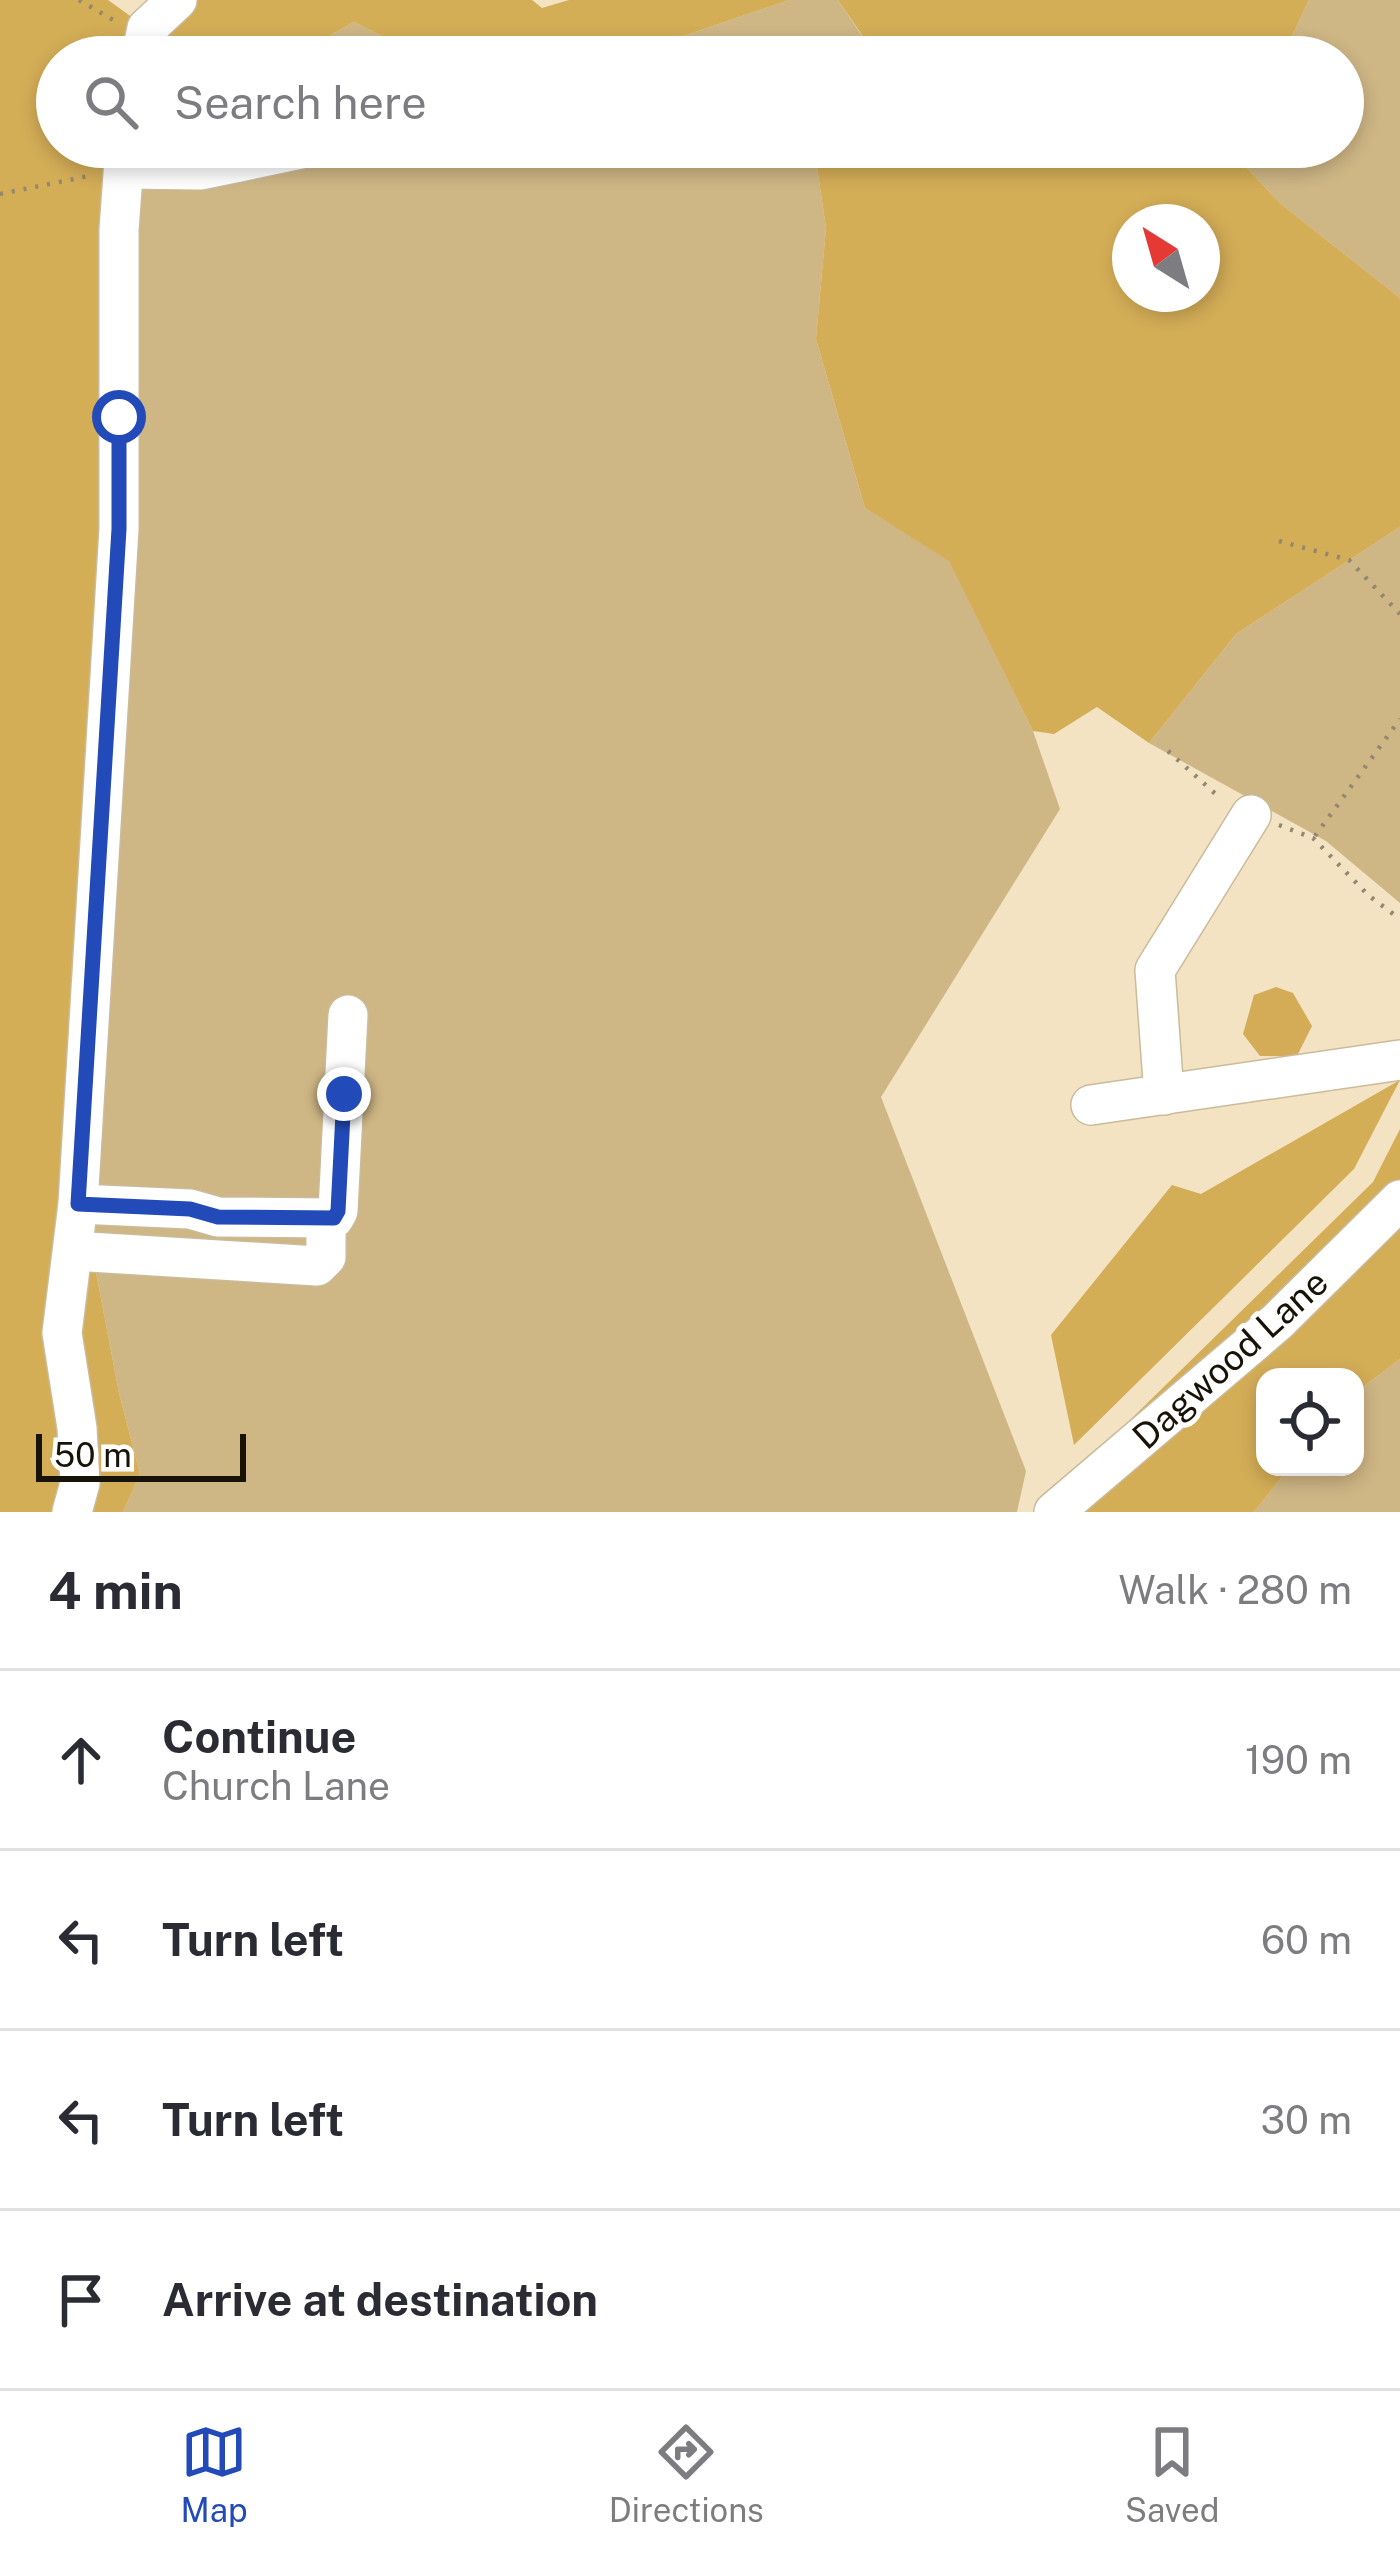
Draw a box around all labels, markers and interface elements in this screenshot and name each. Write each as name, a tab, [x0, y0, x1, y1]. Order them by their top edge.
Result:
search box	[36, 36, 1364, 168]
icon: search	[78, 69, 144, 135]
text: Search here	[174, 76, 427, 129]
north arrow	[1112, 204, 1220, 312]
route start	[92, 390, 146, 444]
route end	[317, 1067, 371, 1121]
street label: Dagwood Lane	[1124, 1261, 1336, 1457]
map controls	[1256, 1368, 1364, 1476]
button: locate	[1256, 1368, 1364, 1476]
scale bar	[36, 1428, 246, 1481]
text: 50 m	[54, 1436, 132, 1474]
text: 4 min	[48, 1561, 183, 1620]
text: Walk · 280 m	[1118, 1567, 1352, 1613]
text: Continue	[162, 1710, 356, 1763]
icon: ahead	[48, 1727, 114, 1793]
text: 190 m	[1245, 1737, 1352, 1783]
text: Church Lane	[162, 1763, 390, 1809]
icon: left	[48, 1907, 114, 1973]
text: Turn left	[162, 1913, 344, 1966]
text: 60 m	[1261, 1917, 1352, 1963]
icon: left	[48, 2087, 114, 2153]
text: Turn left	[162, 2093, 344, 2146]
text: 30 m	[1261, 2097, 1352, 2143]
icon: arrive	[48, 2267, 114, 2333]
text: Arrive at destination	[162, 2273, 598, 2326]
tab: Map	[181, 2419, 248, 2529]
tab: Directions	[609, 2419, 764, 2529]
tab: Saved	[1125, 2419, 1219, 2529]

